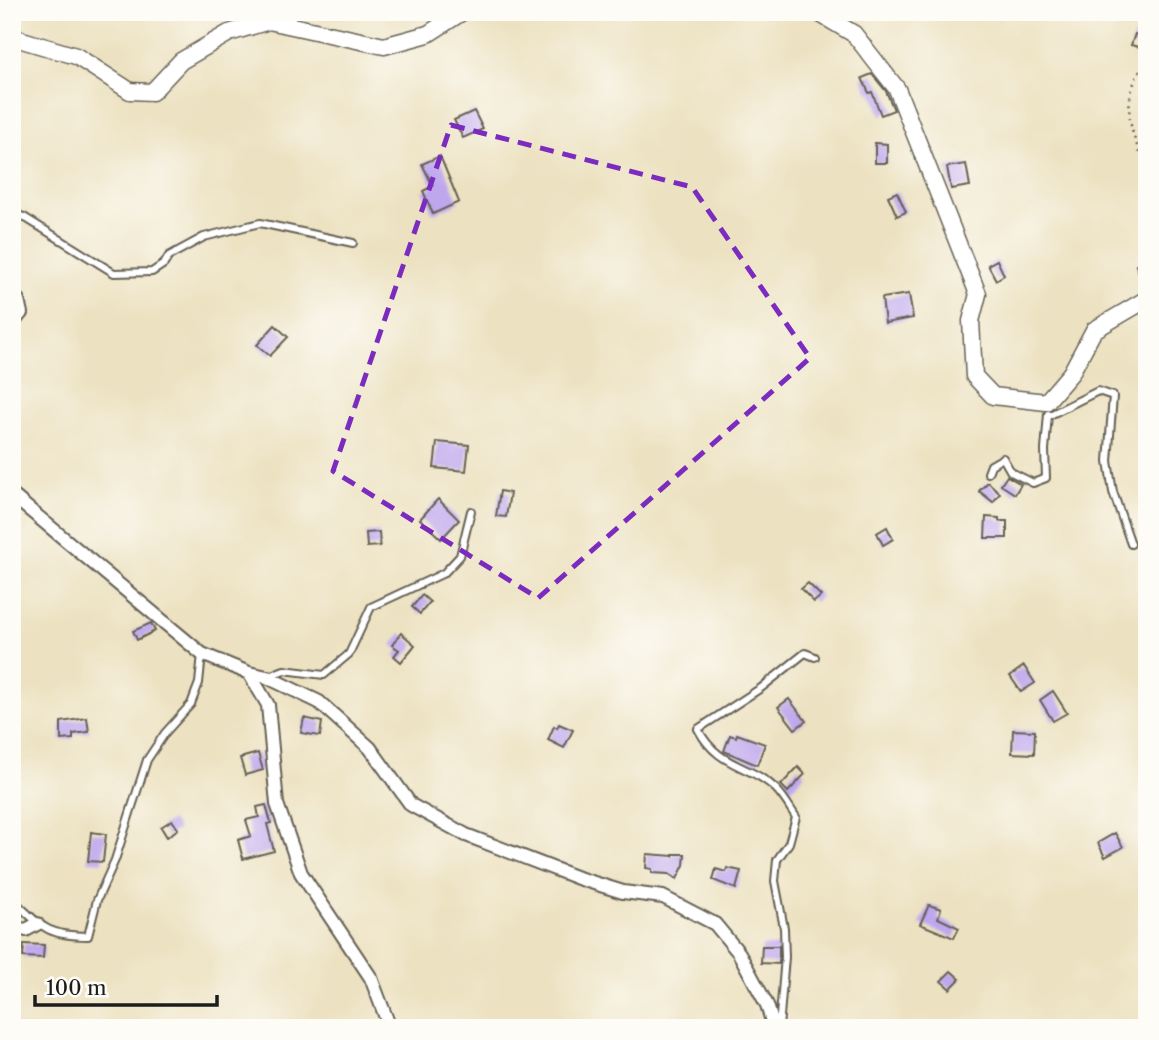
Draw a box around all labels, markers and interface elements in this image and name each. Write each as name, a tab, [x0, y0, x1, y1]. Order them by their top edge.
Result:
scale bar	[35, 963, 217, 1007]
text: 100 m	[46, 975, 107, 1000]

